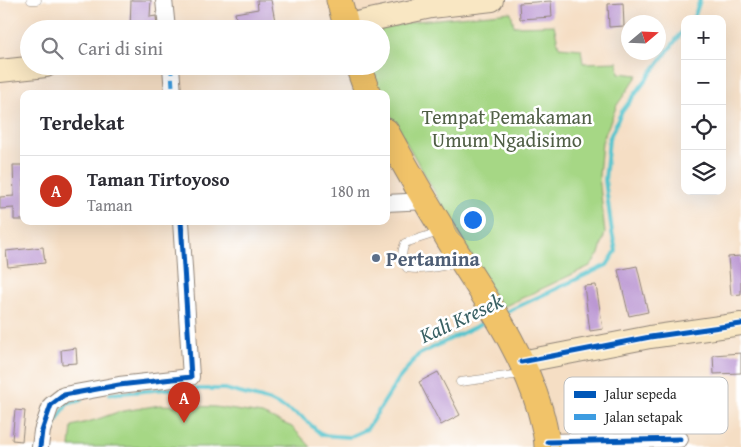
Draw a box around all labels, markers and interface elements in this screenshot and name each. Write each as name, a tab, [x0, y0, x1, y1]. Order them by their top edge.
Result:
north arrow	[621, 15, 666, 60]
map controls	[681, 15, 726, 195]
button: +	[681, 15, 726, 60]
search box	[20, 20, 390, 75]
icon: search	[38, 34, 66, 62]
text: Cari di sini	[78, 34, 163, 62]
button: −	[681, 60, 726, 105]
park label: Tempat Pemakaman Umum Ngadisimo	[422, 102, 592, 154]
button: locate	[681, 105, 726, 150]
text: Terdekat	[40, 107, 124, 138]
button: layers	[681, 150, 726, 195]
text: Taman Tirtoyoso	[87, 165, 230, 193]
text: A	[51, 179, 61, 203]
text: 180 m	[330, 179, 370, 203]
text: Taman	[87, 193, 133, 217]
your location	[460, 207, 486, 233]
place label: Pertamina	[386, 244, 481, 273]
marker: Pertamina	[370, 252, 382, 264]
water label: Kali Kresek	[413, 285, 508, 351]
legend	[564, 377, 728, 434]
pin: A	[168, 382, 200, 423]
text: Jalur sepeda	[603, 384, 677, 404]
text: Jalan setapak	[603, 407, 683, 427]

